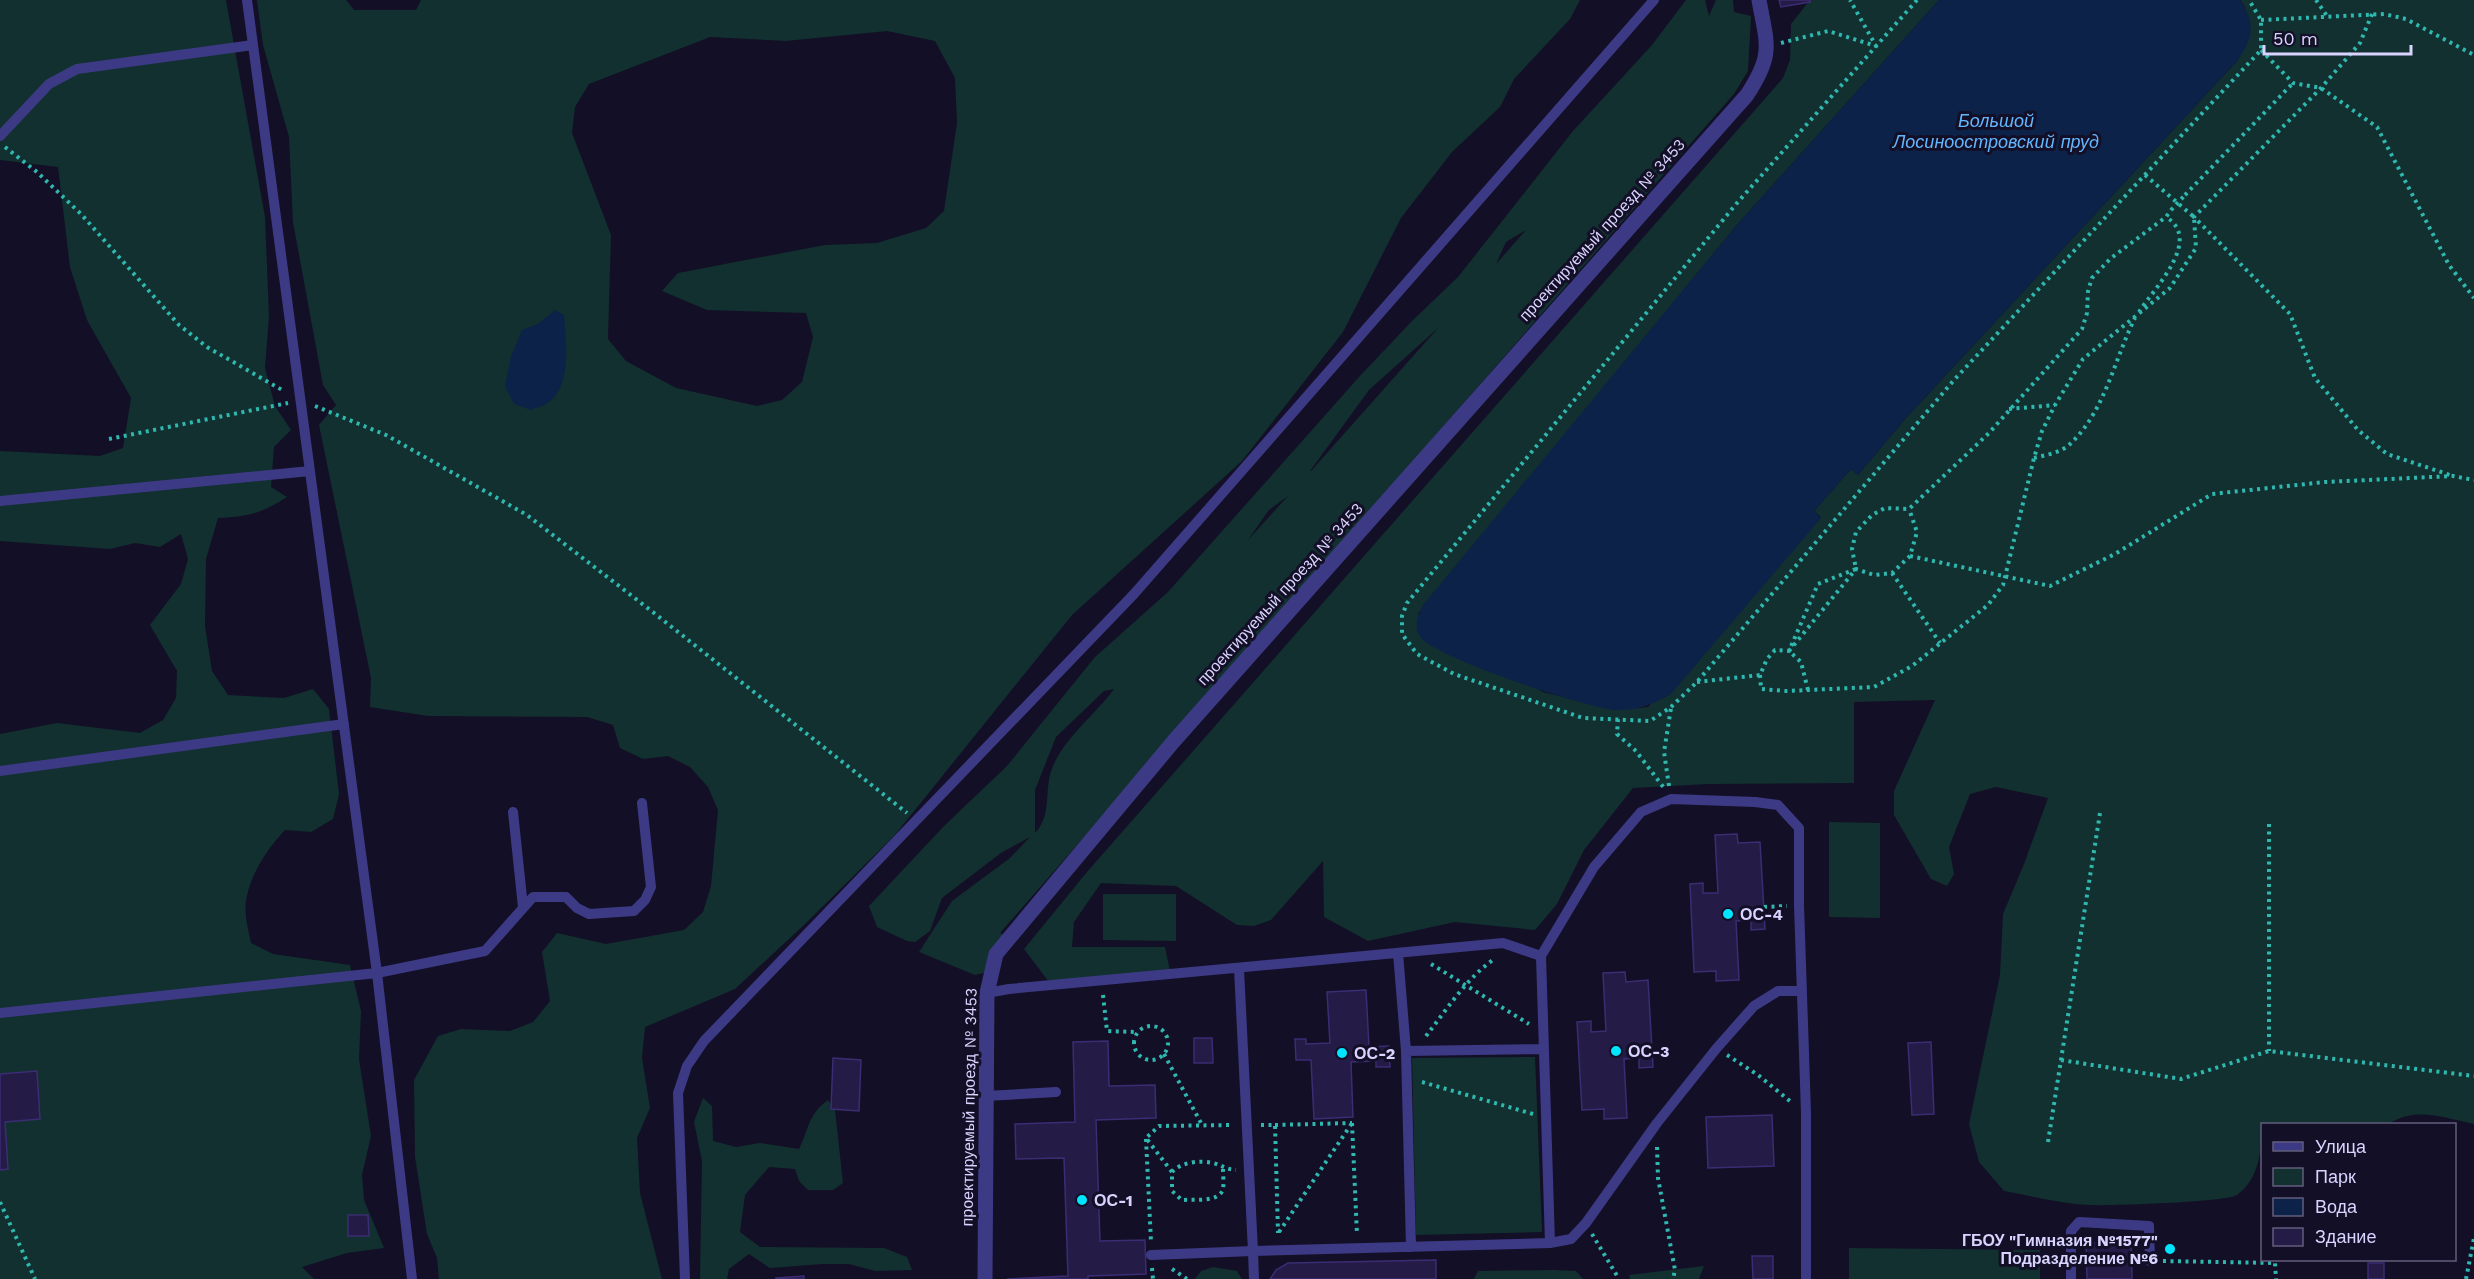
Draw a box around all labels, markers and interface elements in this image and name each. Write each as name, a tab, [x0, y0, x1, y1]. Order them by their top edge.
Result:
scale bar	[2264, 18, 2411, 56]
text: 50 m	[2273, 28, 2318, 49]
water label: Большой Лосиноостровский пруд	[1892, 110, 2099, 152]
street label: проектируемый проезд № 3453	[1515, 135, 1689, 325]
street label: проектируемый проезд № 3453	[1193, 499, 1367, 689]
place label: ОС-4	[1740, 905, 1783, 924]
marker: ОС-4	[1721, 907, 1735, 921]
street label: проектируемый проезд № 3453	[957, 988, 981, 1226]
place label: ОС-3	[1628, 1042, 1669, 1061]
place label: ОС-2	[1354, 1044, 1395, 1063]
marker: ОС-3	[1609, 1044, 1623, 1058]
marker: ОС-2	[1335, 1046, 1349, 1060]
legend	[2261, 1123, 2456, 1261]
text: Улица	[2315, 1136, 2367, 1157]
text: Парк	[2315, 1166, 2356, 1187]
place label: ОС-1	[1094, 1191, 1133, 1210]
marker: ОС-1	[1075, 1193, 1089, 1207]
text: Вода	[2315, 1196, 2358, 1217]
text: Здание	[2315, 1226, 2376, 1247]
place label: ГБОУ "Гимназия №1577" Подразделение №6	[1962, 1231, 2158, 1268]
marker: ГБОУ "Гимназия №1577" Подразделение №6	[2163, 1242, 2177, 1256]

